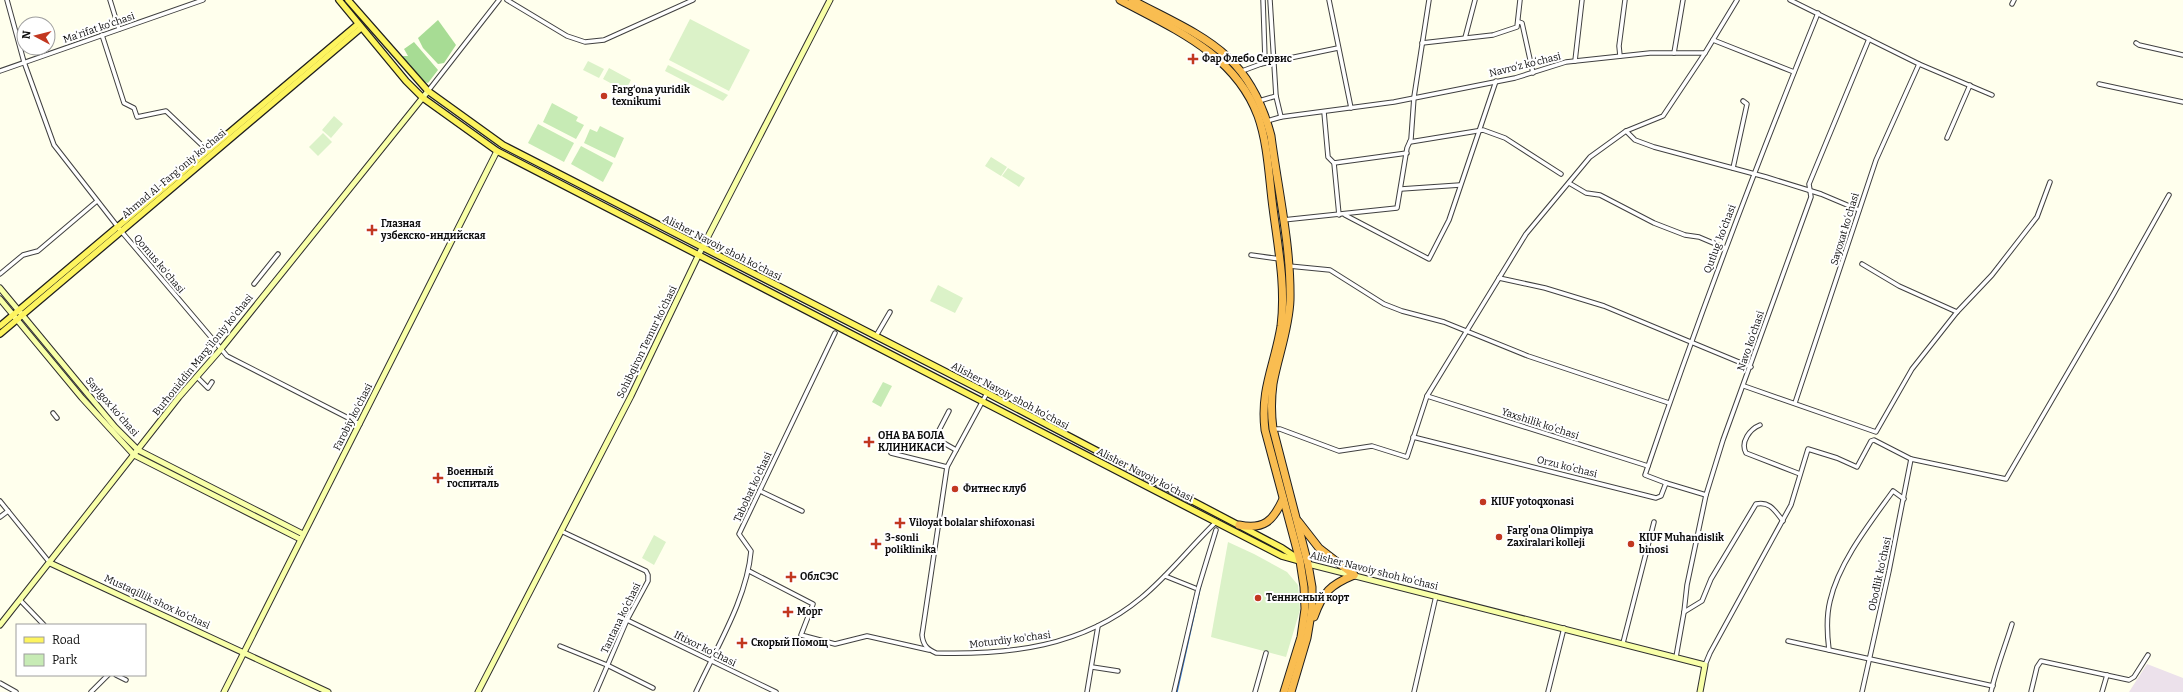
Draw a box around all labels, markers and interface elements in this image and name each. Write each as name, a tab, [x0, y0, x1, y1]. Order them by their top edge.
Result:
street label: Ma'rifat ko'chasi	[62, 10, 136, 46]
north arrow	[16, 16, 56, 56]
text: N	[20, 29, 34, 40]
street label: Navroʻz koʻchasi	[1488, 49, 1562, 80]
marker: Фар Флебо Сервис	[1187, 53, 1199, 65]
place label: Фар Флебо Сервис	[1202, 53, 1292, 65]
place label: Farg‘ona yuridik texnikumi	[612, 84, 690, 108]
marker: Farg‘ona yuridik texnikumi	[599, 91, 609, 101]
street label: Ahmad Al-Farg'oniy ko'chasi	[119, 127, 229, 221]
street label: Sayoxat koʻchasi	[1827, 191, 1862, 267]
street label: Qutlugʻ koʻchasi	[1700, 203, 1739, 275]
street label: Alisher Navoiy shoh koʻchasi	[661, 212, 784, 283]
place label: Глазная узбекско-индийская	[380, 218, 486, 242]
marker: Глазная узбекско-индийская	[366, 224, 378, 236]
street label: Qomus ko'chasi	[131, 232, 187, 296]
street label: Sohibqiron Temur koʻchasi	[614, 283, 680, 400]
street label: Burhoniddin Marg'iloniy ko'chasi	[150, 292, 256, 418]
street label: Navo koʻchasi	[1734, 309, 1767, 373]
street label: Alisher Navoiy shoh koʻchasi	[949, 359, 1071, 432]
street label: Saylgox koʻchasi	[83, 374, 142, 439]
street label: Farobiy ko'chasi	[331, 381, 375, 453]
street label: Yaxshilik koʻchasi	[1500, 405, 1581, 442]
place label: ОНА ВА БОЛА КЛИНИКАСИ	[878, 430, 945, 454]
marker: ОНА ВА БОЛА КЛИНИКАСИ	[863, 436, 875, 448]
street label: Alisher Navoiy ko'chasi	[1095, 445, 1195, 505]
street label: Tabobat koʻchasi	[731, 449, 775, 524]
street label: Orzu koʻchasi	[1536, 453, 1599, 480]
place label: Военный госпиталь	[447, 466, 499, 490]
marker: Военный госпиталь	[432, 472, 444, 484]
place label: Фитнес клуб	[963, 483, 1026, 495]
marker: Фитнес клуб	[950, 484, 960, 494]
place label: KIUF yotoqxonasi	[1491, 496, 1575, 508]
marker: KIUF yotoqxonasi	[1478, 497, 1488, 507]
marker: Viloyat bolalar shifoxonasi	[894, 517, 906, 529]
place label: Viloyat bolalar shifoxonasi	[909, 517, 1035, 529]
place label: Farg'ona Olimpiya Zaxiralari kolleji	[1507, 525, 1594, 549]
place label: 3-sonli poliklinika	[885, 532, 937, 556]
marker: Farg'ona Olimpiya Zaxiralari kolleji	[1494, 532, 1504, 542]
place label: KIUF Muhandislik binosi	[1639, 532, 1724, 556]
street label: Obodlik ko'chasi	[1866, 536, 1894, 612]
marker: 3-sonli poliklinika	[870, 538, 882, 550]
marker: KIUF Muhandislik binosi	[1626, 539, 1636, 549]
street label: Alisher Navoiy shoh koʻchasi	[1309, 548, 1440, 593]
marker: ОблСЭС	[785, 571, 797, 583]
place label: ОблСЭС	[800, 571, 839, 583]
street label: Mustaqillik shox ko'chasi	[102, 572, 212, 632]
street label: Tantana koʻchasi	[598, 580, 643, 655]
place label: Теннисный корт	[1266, 592, 1350, 604]
marker: Теннисный корт	[1253, 593, 1263, 603]
marker: Морг	[782, 606, 794, 618]
place label: Морг	[797, 606, 823, 618]
legend	[16, 624, 146, 676]
street label: Iftixor koʻchasi	[672, 628, 739, 669]
street label: Moturdiy ko'chasi	[969, 629, 1051, 651]
text: Road	[52, 633, 80, 647]
marker: Скорый Помощ	[736, 637, 748, 649]
place label: Скорый Помощ	[751, 637, 829, 649]
text: Park	[52, 653, 78, 667]

